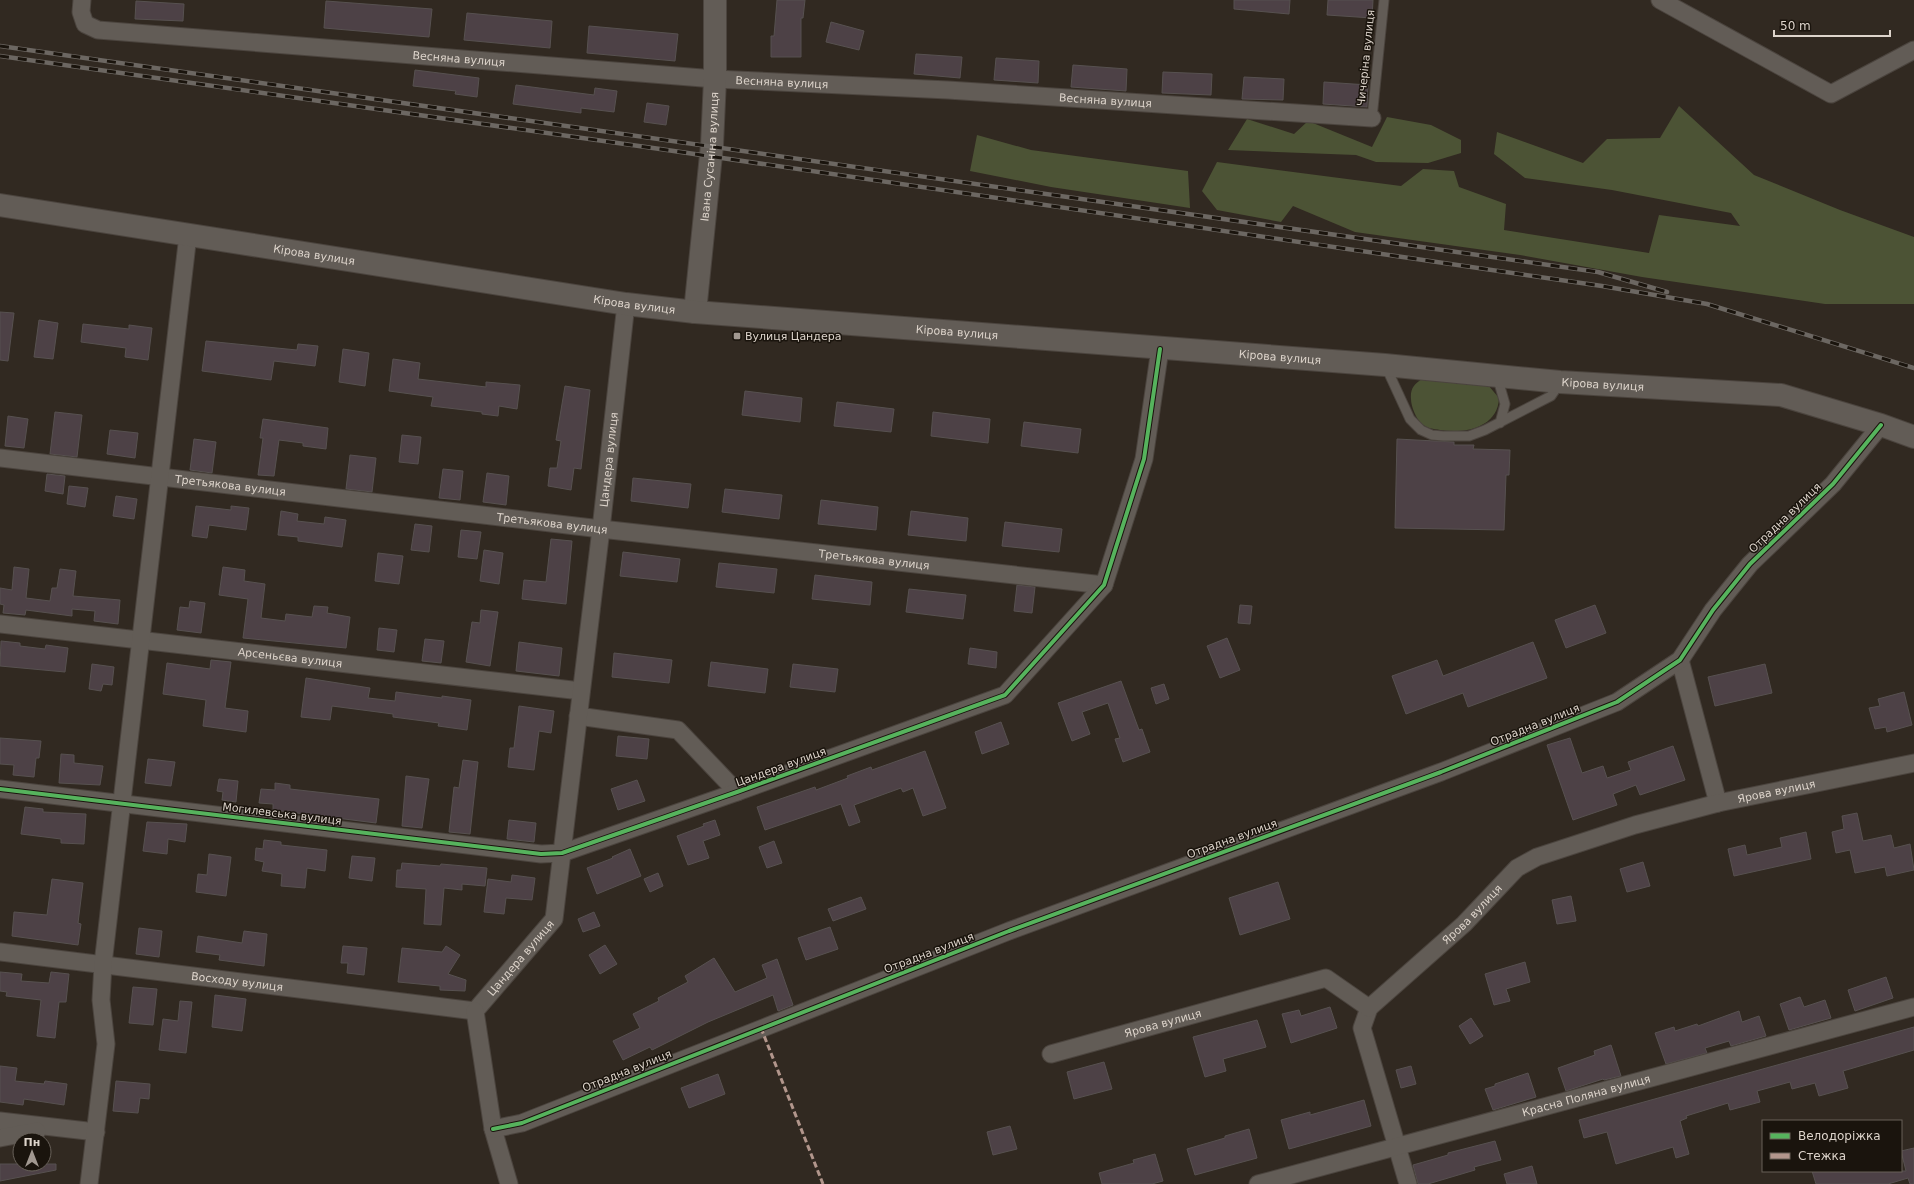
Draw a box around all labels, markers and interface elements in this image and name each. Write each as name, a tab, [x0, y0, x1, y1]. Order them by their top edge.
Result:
street label: Чичеріна вулиця	[1354, 9, 1378, 107]
scale bar	[1774, 12, 1890, 38]
text: 50 m	[1780, 19, 1811, 33]
street label: Весняна вулиця	[412, 48, 506, 69]
street label: Весняна вулиця	[735, 73, 829, 91]
street label: Весняна вулиця	[1059, 91, 1152, 110]
street label: Івана Сусаніна вулиця	[698, 92, 721, 222]
street label: Кірова вулиця	[272, 242, 356, 268]
street label: Кірова вулиця	[592, 292, 676, 316]
street label: Кірова вулиця	[915, 322, 999, 342]
place label: Вулиця Цандера	[745, 330, 841, 343]
marker: Вулиця Цандера	[732, 331, 742, 341]
street label: Кірова вулиця	[1238, 347, 1322, 367]
street label: Кірова вулиця	[1561, 376, 1644, 393]
street label: Цандера вулиця	[597, 411, 620, 508]
street label: Третьякова вулиця	[173, 472, 287, 498]
street label: Отрадна вулиця	[1746, 480, 1824, 556]
street label: Третьякова вулиця	[495, 510, 608, 536]
street label: Третьякова вулиця	[817, 547, 930, 572]
street label: Арсеньєва вулиця	[237, 645, 343, 670]
street label: Отрадна вулиця	[1488, 701, 1582, 749]
street label: Цандера вулиця	[734, 745, 828, 789]
street label: Ярова вулиця	[1736, 777, 1817, 805]
street label: Могилевська вулиця	[222, 800, 342, 828]
street label: Отрадна вулиця	[1185, 817, 1279, 861]
street label: Ярова вулиця	[1439, 882, 1505, 947]
street label: Цандера вулиця	[485, 917, 557, 998]
street label: Отрадна вулиця	[882, 930, 976, 976]
street label: Восходу вулиця	[190, 969, 284, 994]
street label: Ярова вулиця	[1123, 1006, 1203, 1040]
street label: Отрадна вулиця	[580, 1047, 674, 1095]
street label: Красна Поляна вулиця	[1521, 1072, 1652, 1119]
legend	[1762, 1120, 1902, 1172]
text: Велодоріжка	[1798, 1129, 1881, 1143]
north arrow	[12, 1132, 52, 1172]
text: Пн	[24, 1136, 40, 1149]
text: Стежка	[1798, 1149, 1846, 1163]

